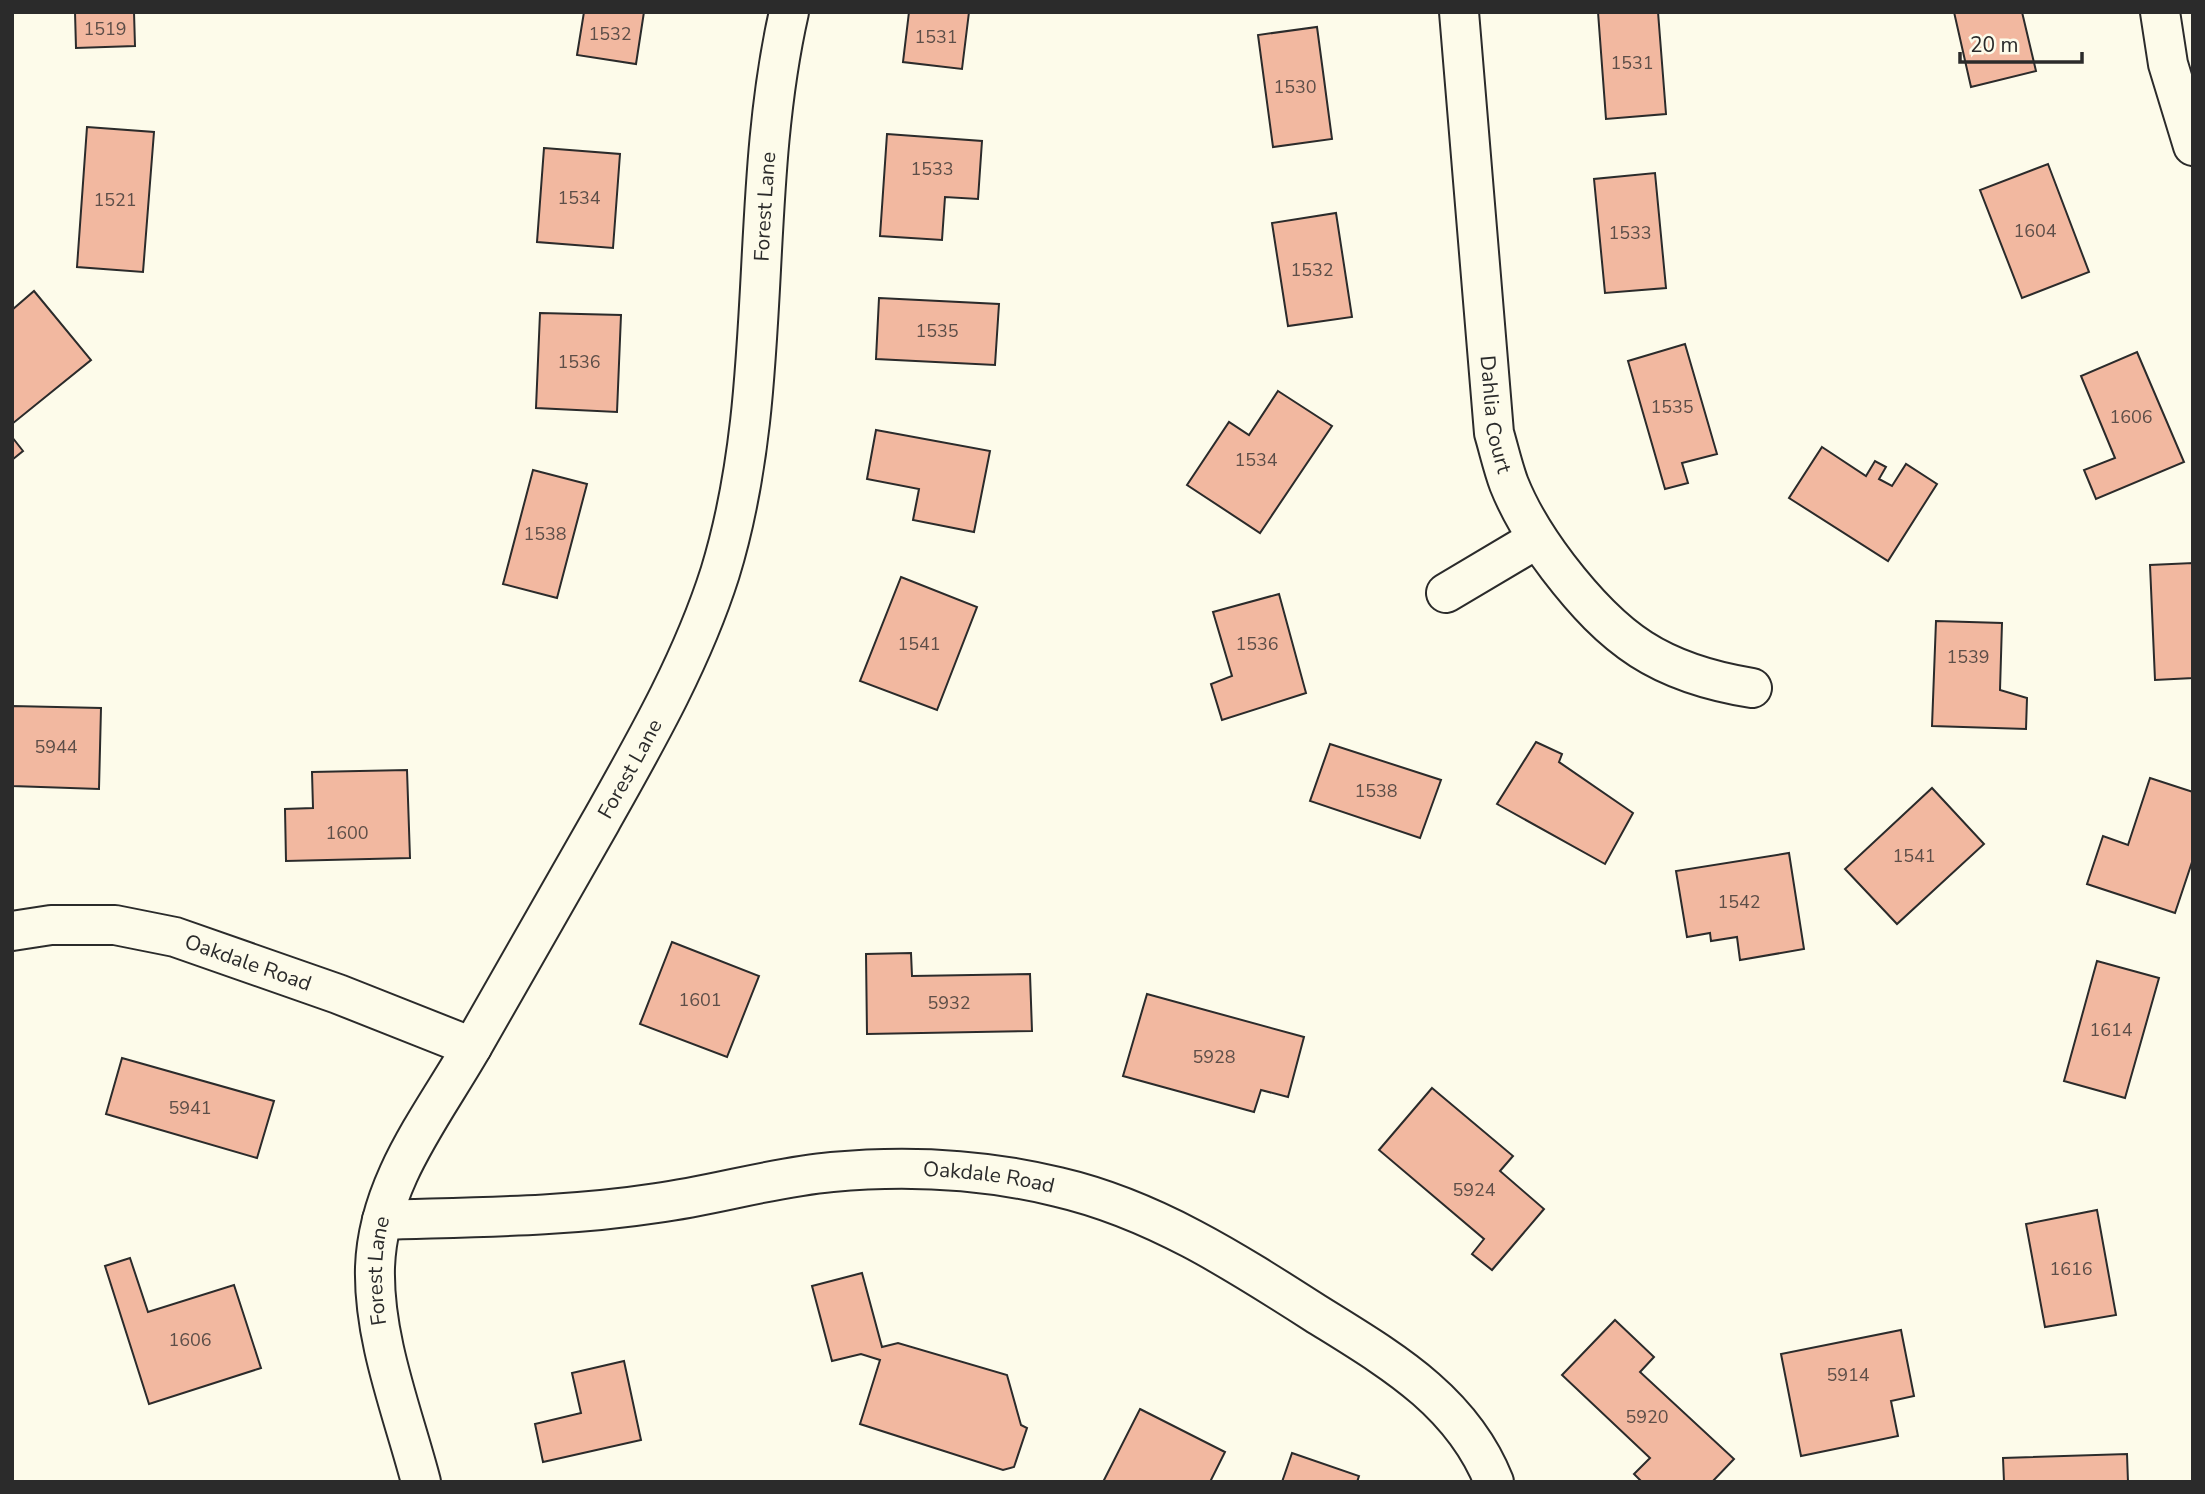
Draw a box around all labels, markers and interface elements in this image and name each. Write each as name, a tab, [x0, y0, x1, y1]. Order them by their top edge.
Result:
house number: 1519	[83, 17, 127, 41]
scale bar	[1960, 21, 2082, 65]
house number: 1532	[588, 22, 632, 46]
house number: 1531	[914, 25, 958, 49]
text: 20 m	[1970, 31, 2019, 59]
house number: 1531	[1610, 51, 1654, 75]
house number: 1530	[1273, 75, 1317, 99]
street label: Forest Lane	[747, 151, 782, 262]
house number: 1533	[910, 157, 954, 181]
house number: 1534	[557, 186, 601, 210]
house number: 1521	[93, 188, 137, 212]
house number: 1604	[2013, 219, 2057, 243]
house number: 1533	[1608, 221, 1652, 245]
house number: 1532	[1290, 258, 1334, 282]
house number: 1535	[915, 319, 959, 343]
house number: 1536	[557, 350, 601, 374]
street label: Dahlia Court	[1474, 354, 1519, 477]
house number: 1535	[1650, 395, 1694, 419]
house number: 1606	[2109, 405, 2153, 429]
house number: 1534	[1234, 448, 1278, 472]
house number: 1538	[523, 522, 567, 546]
house number: 1541	[897, 632, 941, 656]
house number: 1536	[1235, 632, 1279, 656]
house number: 1539	[1946, 645, 1990, 669]
street label: Forest Lane	[591, 714, 669, 824]
house number: 5944	[34, 735, 78, 759]
house number: 1538	[1354, 779, 1398, 803]
house number: 1600	[325, 821, 369, 845]
house number: 1541	[1892, 844, 1936, 868]
house number: 1542	[1717, 890, 1761, 914]
street label: Oakdale Road	[181, 927, 315, 998]
house number: 1601	[678, 988, 722, 1012]
house number: 5932	[927, 991, 971, 1015]
house number: 1614	[2089, 1018, 2133, 1042]
house number: 5928	[1192, 1045, 1236, 1069]
house number: 5941	[168, 1096, 212, 1120]
street label: Oakdale Road	[923, 1155, 1057, 1200]
house number: 5924	[1452, 1178, 1496, 1202]
street label: Forest Lane	[361, 1213, 396, 1327]
house number: 1616	[2049, 1257, 2093, 1281]
house number: 1606	[168, 1328, 212, 1352]
house number: 5914	[1826, 1363, 1870, 1387]
house number: 5920	[1625, 1405, 1669, 1429]

